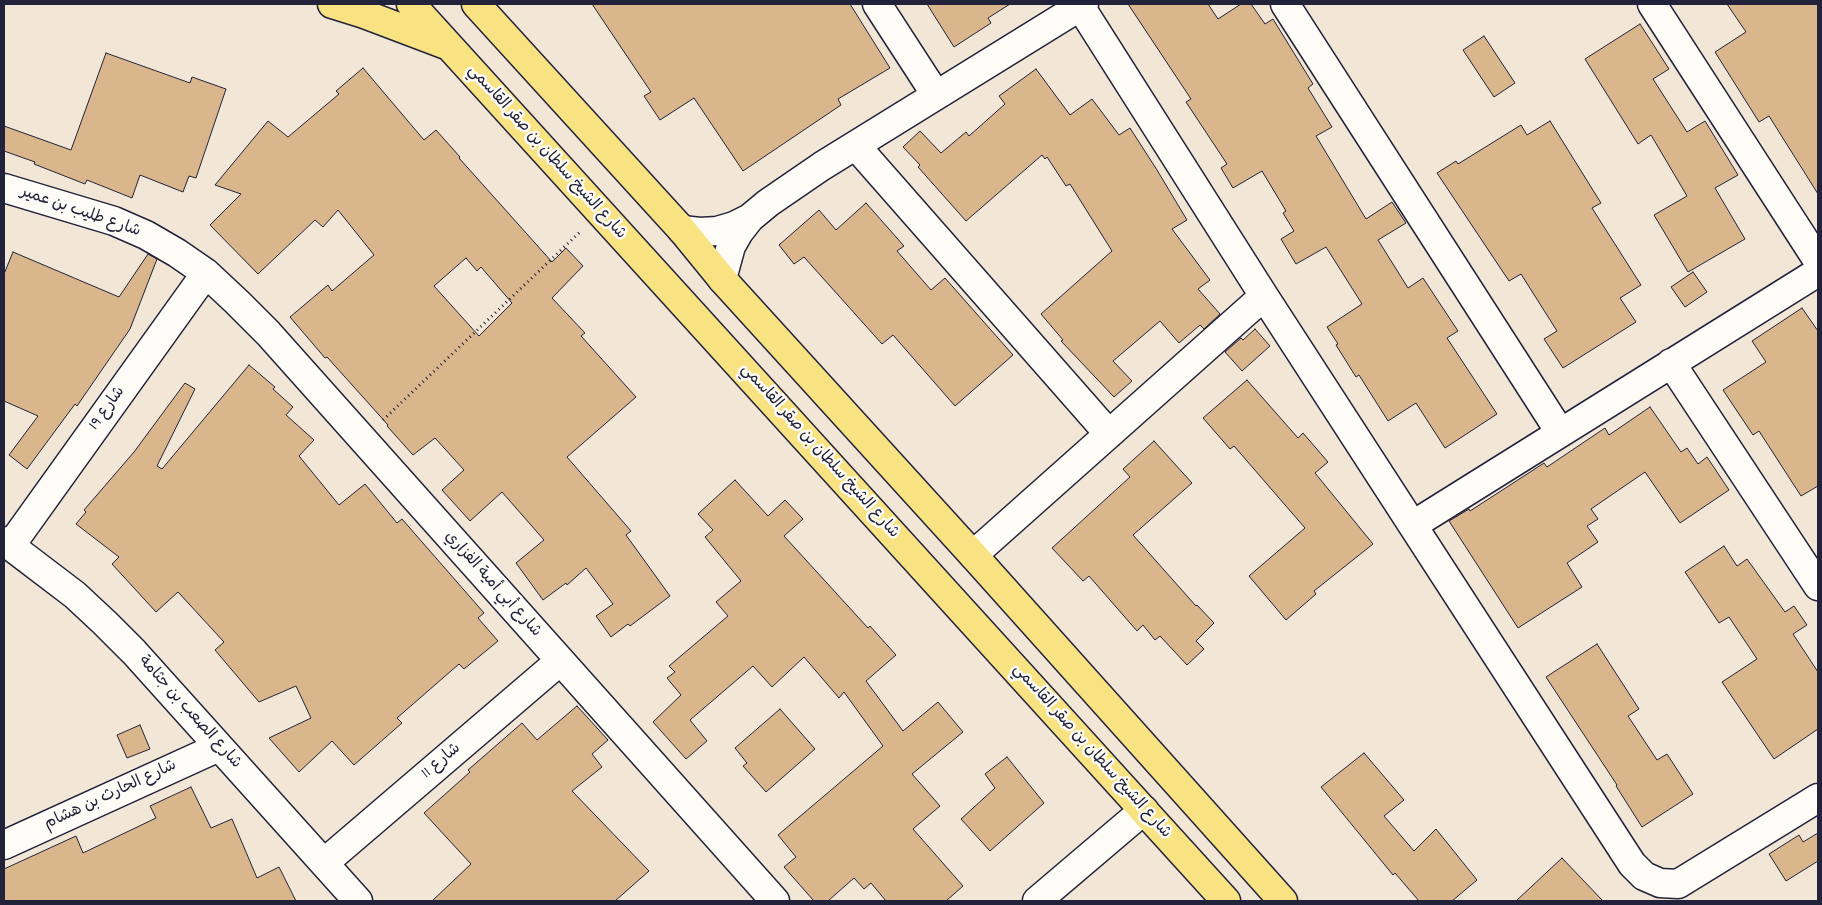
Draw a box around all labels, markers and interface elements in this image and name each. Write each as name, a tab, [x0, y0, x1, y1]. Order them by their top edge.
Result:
street label: شارع الشيخ سلطان بن صقر القاسمي	[463, 62, 629, 244]
street label: شارع طليب بن عمير	[17, 183, 143, 243]
street label: شارع الشيخ سلطان بن صقر القاسمي	[736, 361, 902, 543]
street label: شارع 19	[86, 383, 130, 435]
street label: شارع أبي أمية الفزاري	[439, 528, 545, 642]
street label: شارع الصعب بن جثامة	[133, 653, 245, 773]
street label: شارع الشيخ سلطان بن صقر القاسمي	[1008, 661, 1174, 843]
street label: شارع 11	[418, 740, 466, 784]
street label: شارع الحارث بن هشام	[42, 757, 180, 835]

